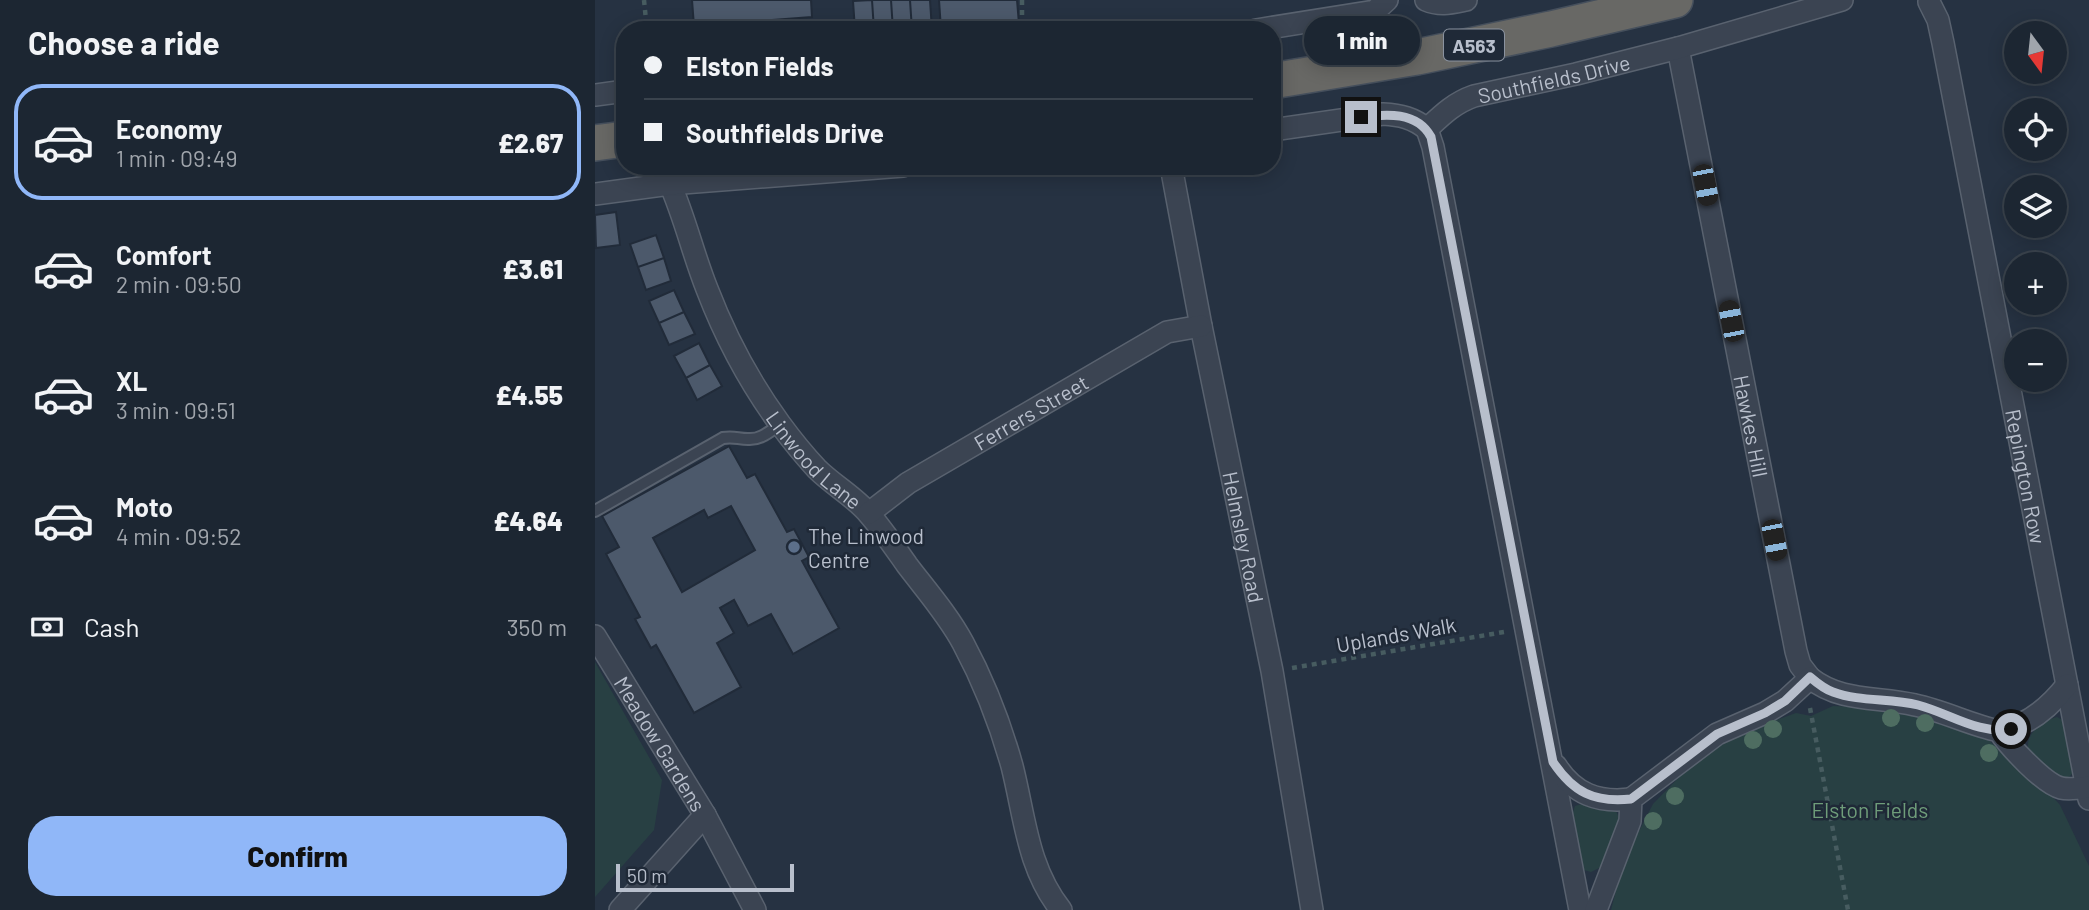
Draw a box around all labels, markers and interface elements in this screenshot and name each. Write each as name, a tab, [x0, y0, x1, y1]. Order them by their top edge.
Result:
callout: 1 min	[1303, 16, 1419, 64]
north arrow	[2004, 21, 2067, 84]
map controls	[2004, 21, 2067, 392]
text: Choose a ride	[28, 23, 220, 61]
text: 1 min	[1337, 26, 1387, 54]
road number: A563	[1444, 30, 1504, 60]
street label: Southfields Drive	[1475, 48, 1632, 107]
text: Elston Fields	[686, 50, 834, 81]
button: locate	[2004, 98, 2067, 161]
route end	[1345, 101, 1377, 133]
icon: car	[32, 111, 95, 174]
text: Economy	[116, 113, 222, 144]
text: Southfields Drive	[686, 117, 884, 148]
text: £2.67	[498, 127, 563, 158]
text: 1 min · 09:49	[116, 144, 237, 172]
car	[1691, 162, 1720, 208]
button: layers	[2004, 175, 2067, 238]
icon: car	[32, 237, 95, 300]
text: Comfort	[116, 239, 212, 270]
button: +	[2004, 252, 2067, 315]
text: £3.61	[502, 253, 563, 284]
text: 2 min · 09:50	[116, 270, 242, 298]
car	[1717, 298, 1746, 344]
button: −	[2004, 329, 2067, 392]
icon: car	[32, 363, 95, 426]
text: XL	[116, 365, 147, 396]
street label: Ferrers Street	[969, 369, 1092, 455]
street label: Hawkes Hill	[1730, 373, 1774, 479]
text: £4.55	[495, 379, 563, 410]
text: 3 min · 09:51	[116, 396, 236, 424]
street label: Linwood Lane	[762, 406, 868, 513]
street label: Repington Row	[2001, 407, 2052, 546]
street label: Helmsley Road	[1219, 469, 1270, 605]
icon: car	[32, 489, 95, 552]
text: Moto	[116, 491, 173, 522]
text: £4.64	[493, 505, 563, 536]
car	[1760, 517, 1789, 563]
text: 4 min · 09:52	[116, 522, 242, 550]
place label: The Linwood Centre	[808, 523, 924, 572]
marker: The Linwood Centre	[786, 539, 802, 555]
icon: cash	[28, 608, 66, 646]
text: Cash	[84, 611, 139, 642]
street label: Uplands Walk	[1334, 611, 1458, 657]
text: 350 m	[507, 613, 567, 641]
street label: Meadow Gardens	[610, 671, 712, 815]
route start	[1995, 713, 2027, 745]
park label: Elston Fields	[1812, 797, 1928, 822]
button: Confirm	[28, 816, 567, 896]
scale bar	[616, 861, 795, 893]
text: 50 m	[627, 864, 667, 887]

